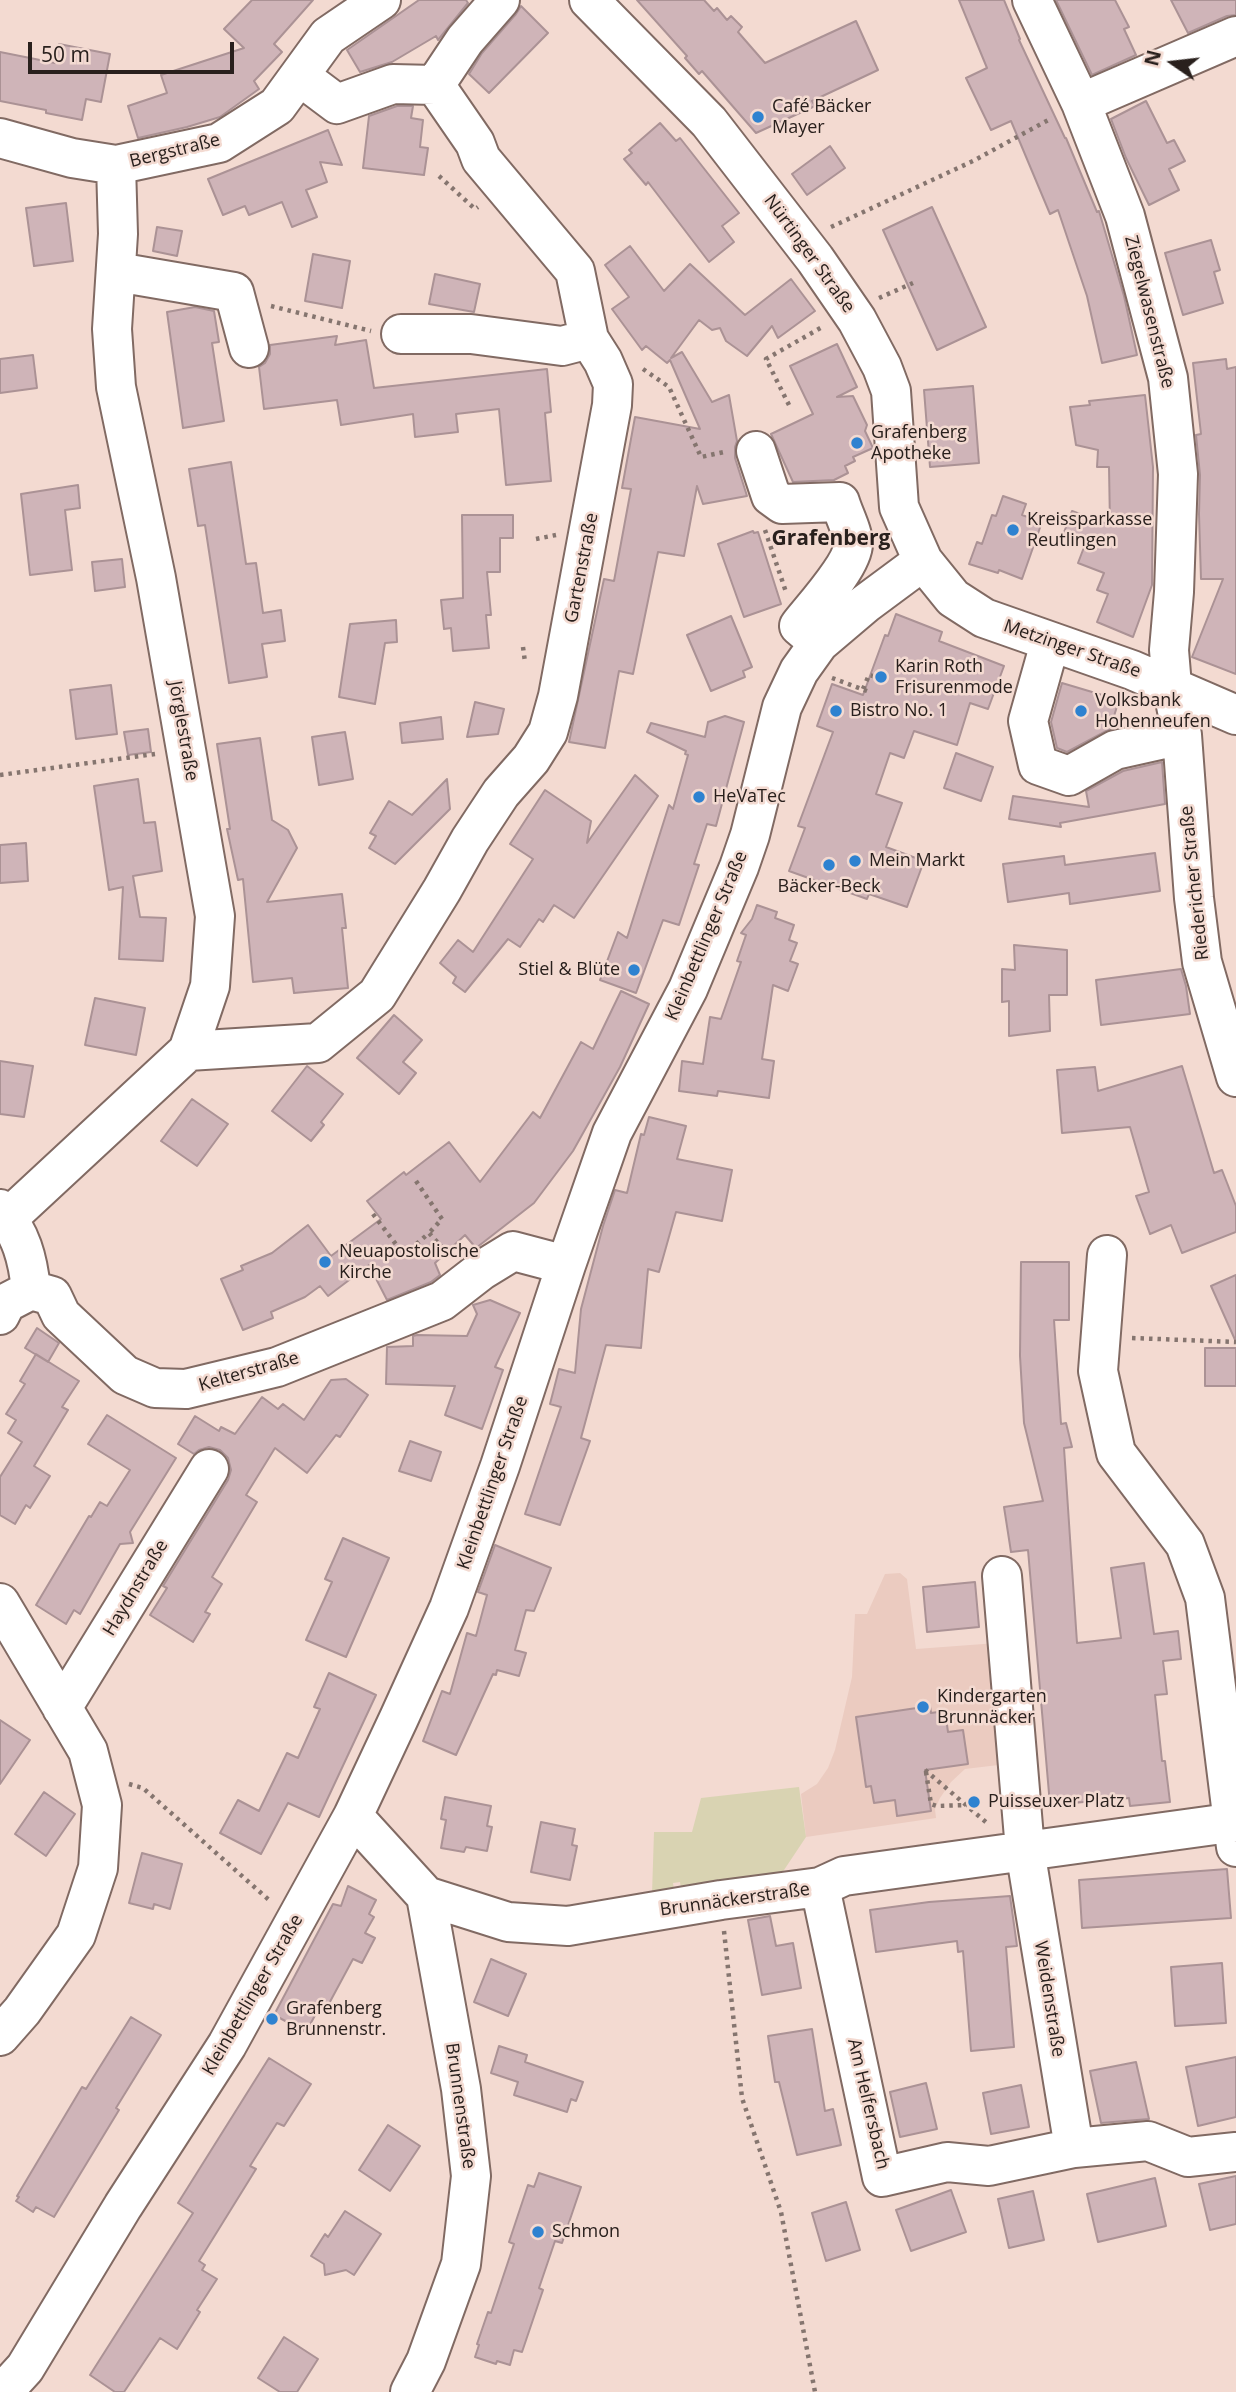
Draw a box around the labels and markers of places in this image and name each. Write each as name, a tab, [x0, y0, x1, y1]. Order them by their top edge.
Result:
place label: Café Bäcker Mayer	[772, 96, 871, 138]
marker: Café Bäcker Mayer	[750, 109, 766, 125]
place label: Grafenberg Apotheke	[871, 422, 967, 464]
marker: Grafenberg Apotheke	[849, 435, 865, 451]
place label: Kreissparkasse Reutlingen	[1027, 509, 1152, 552]
marker: Kreissparkasse Reutlingen	[1005, 522, 1021, 538]
place label: Karin Roth Frisurenmode	[895, 656, 1013, 698]
marker: Karin Roth Frisurenmode	[873, 669, 889, 685]
place label: Volksbank Hohenneufen	[1095, 690, 1211, 732]
place label: Bistro No. 1	[850, 700, 948, 722]
marker: Bistro No. 1	[828, 703, 844, 719]
marker: Volksbank Hohenneufen	[1073, 703, 1089, 719]
place label: HeVaTec	[713, 786, 786, 808]
marker: HeVaTec	[691, 789, 707, 805]
place label: Mein Markt	[869, 850, 965, 872]
marker: Mein Markt	[847, 853, 863, 869]
marker: Bäcker-Beck	[821, 857, 837, 873]
place label: Bäcker-Beck	[778, 876, 880, 898]
place label: Stiel & Blüte	[518, 959, 620, 981]
marker: Stiel & Blüte	[626, 962, 642, 978]
place label: Neuapostolische Kirche	[339, 1241, 479, 1284]
marker: Neuapostolische Kirche	[317, 1254, 333, 1270]
place label: Kindergarten Brunnäcker	[937, 1686, 1047, 1728]
marker: Kindergarten Brunnäcker	[915, 1699, 931, 1715]
place label: Puisseuxer Platz	[988, 1791, 1125, 1813]
marker: Puisseuxer Platz	[966, 1794, 982, 1810]
place label: Grafenberg Brunnenstr.	[286, 1998, 386, 2040]
marker: Grafenberg Brunnenstr.	[264, 2011, 280, 2027]
place label: Schmon	[552, 2221, 620, 2243]
marker: Schmon	[530, 2224, 546, 2240]

